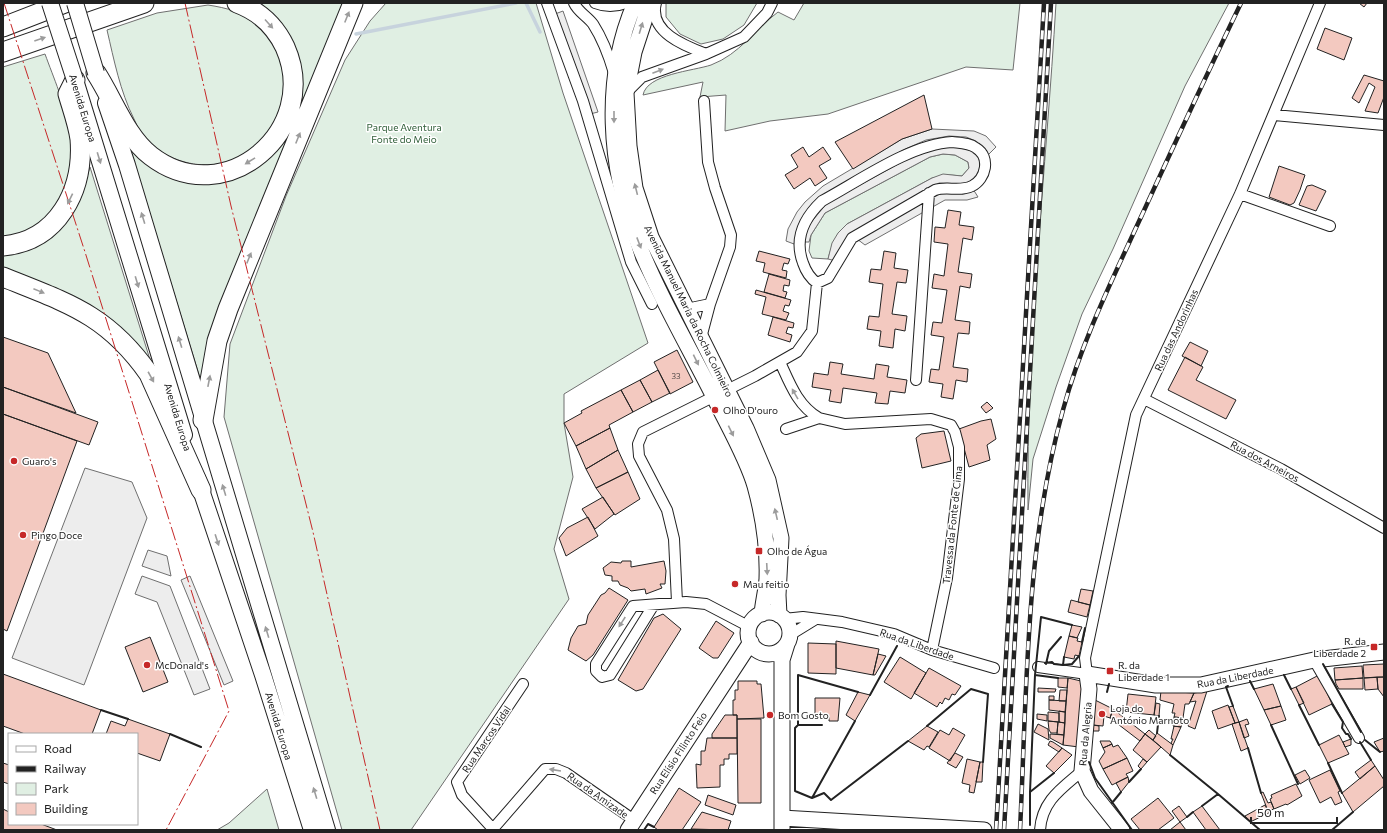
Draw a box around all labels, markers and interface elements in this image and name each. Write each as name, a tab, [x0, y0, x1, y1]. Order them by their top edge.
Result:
one-way arrow	[345, 11, 351, 23]
one-way arrow	[265, 19, 274, 29]
one-way arrow	[638, 21, 644, 33]
one-way arrow	[34, 36, 46, 42]
one-way arrow	[652, 68, 664, 74]
street label: Avenida Europa	[67, 73, 99, 143]
one-way arrow	[611, 111, 617, 124]
park label: Parque Aventura Fonte do Meio	[366, 121, 442, 145]
one-way arrow	[296, 131, 302, 143]
one-way arrow	[96, 152, 102, 164]
one-way arrow	[245, 157, 255, 165]
one-way arrow	[632, 183, 638, 196]
one-way arrow	[67, 193, 73, 204]
one-way arrow	[140, 211, 146, 223]
street label: Avenida Manuel Maria da Rocha Colmieiro	[642, 223, 736, 399]
one-way arrow	[636, 238, 642, 250]
one-way arrow	[247, 252, 253, 264]
one-way arrow	[134, 277, 140, 289]
street label: Rua das Andorinhas	[1152, 287, 1200, 373]
one-way arrow	[34, 289, 46, 295]
one-way arrow	[177, 336, 183, 348]
one-way arrow	[693, 354, 699, 366]
house number: 33	[671, 371, 681, 381]
one-way arrow	[147, 372, 154, 383]
one-way arrow	[207, 375, 213, 387]
street label: Avenida Europa	[162, 382, 194, 452]
one-way arrow	[792, 388, 799, 400]
place label: Olho D'ouro	[723, 404, 778, 416]
marker: Olho D'ouro	[710, 405, 720, 415]
one-way arrow	[728, 426, 734, 437]
street label: Rua dos Arneiros	[1229, 438, 1302, 484]
place label: Guaro's	[22, 455, 57, 467]
marker: Guaro's	[9, 456, 19, 466]
street label: Travessa da Fonte de Cima	[940, 465, 964, 585]
one-way arrow	[221, 483, 227, 495]
one-way arrow	[773, 508, 779, 521]
place label: Pingo Doce	[31, 529, 82, 541]
marker: Pingo Doce	[18, 530, 28, 540]
one-way arrow	[215, 535, 221, 547]
place label: Olho de Água	[767, 545, 827, 557]
marker: Olho de Água	[754, 546, 764, 556]
one-way arrow	[763, 563, 770, 575]
place label: Mau feitio	[743, 578, 789, 590]
marker: Mau feitio	[730, 579, 740, 589]
one-way arrow	[618, 617, 626, 628]
one-way arrow	[264, 626, 270, 638]
street label: Rua da Liberdade	[878, 626, 956, 662]
place label: R. da Liberdade 2	[1313, 635, 1366, 659]
marker: R. da Liberdade 2	[1369, 642, 1379, 652]
place label: McDonald's	[155, 659, 209, 671]
place label: R. da Liberdade 1	[1118, 659, 1170, 683]
marker: McDonald's	[142, 660, 152, 670]
street label: Rua da Liberdade	[1196, 664, 1274, 690]
marker: R. da Liberdade 1	[1105, 666, 1115, 676]
street label: Avenida Europa	[263, 691, 295, 761]
street label: Rua da Alegria	[1076, 701, 1094, 767]
place label: Loja do António Marnoto	[1110, 702, 1189, 726]
street label: Rua Marcos Vidal	[459, 703, 513, 775]
place label: Bom Gosto	[778, 709, 829, 721]
marker: Loja do António Marnoto	[1097, 709, 1107, 719]
street label: Rua Elísio Filinto Feio	[647, 710, 709, 796]
marker: Bom Gosto	[765, 710, 775, 720]
legend	[8, 733, 138, 825]
text: Road	[44, 741, 72, 755]
text: Railway	[44, 761, 86, 775]
one-way arrow	[548, 767, 561, 773]
street label: Rua da Amizade	[565, 770, 631, 820]
text: Park	[44, 781, 70, 795]
one-way arrow	[312, 786, 318, 798]
scale bar	[1251, 799, 1337, 825]
text: Building	[44, 801, 88, 815]
text: 50 m	[1257, 805, 1285, 819]

